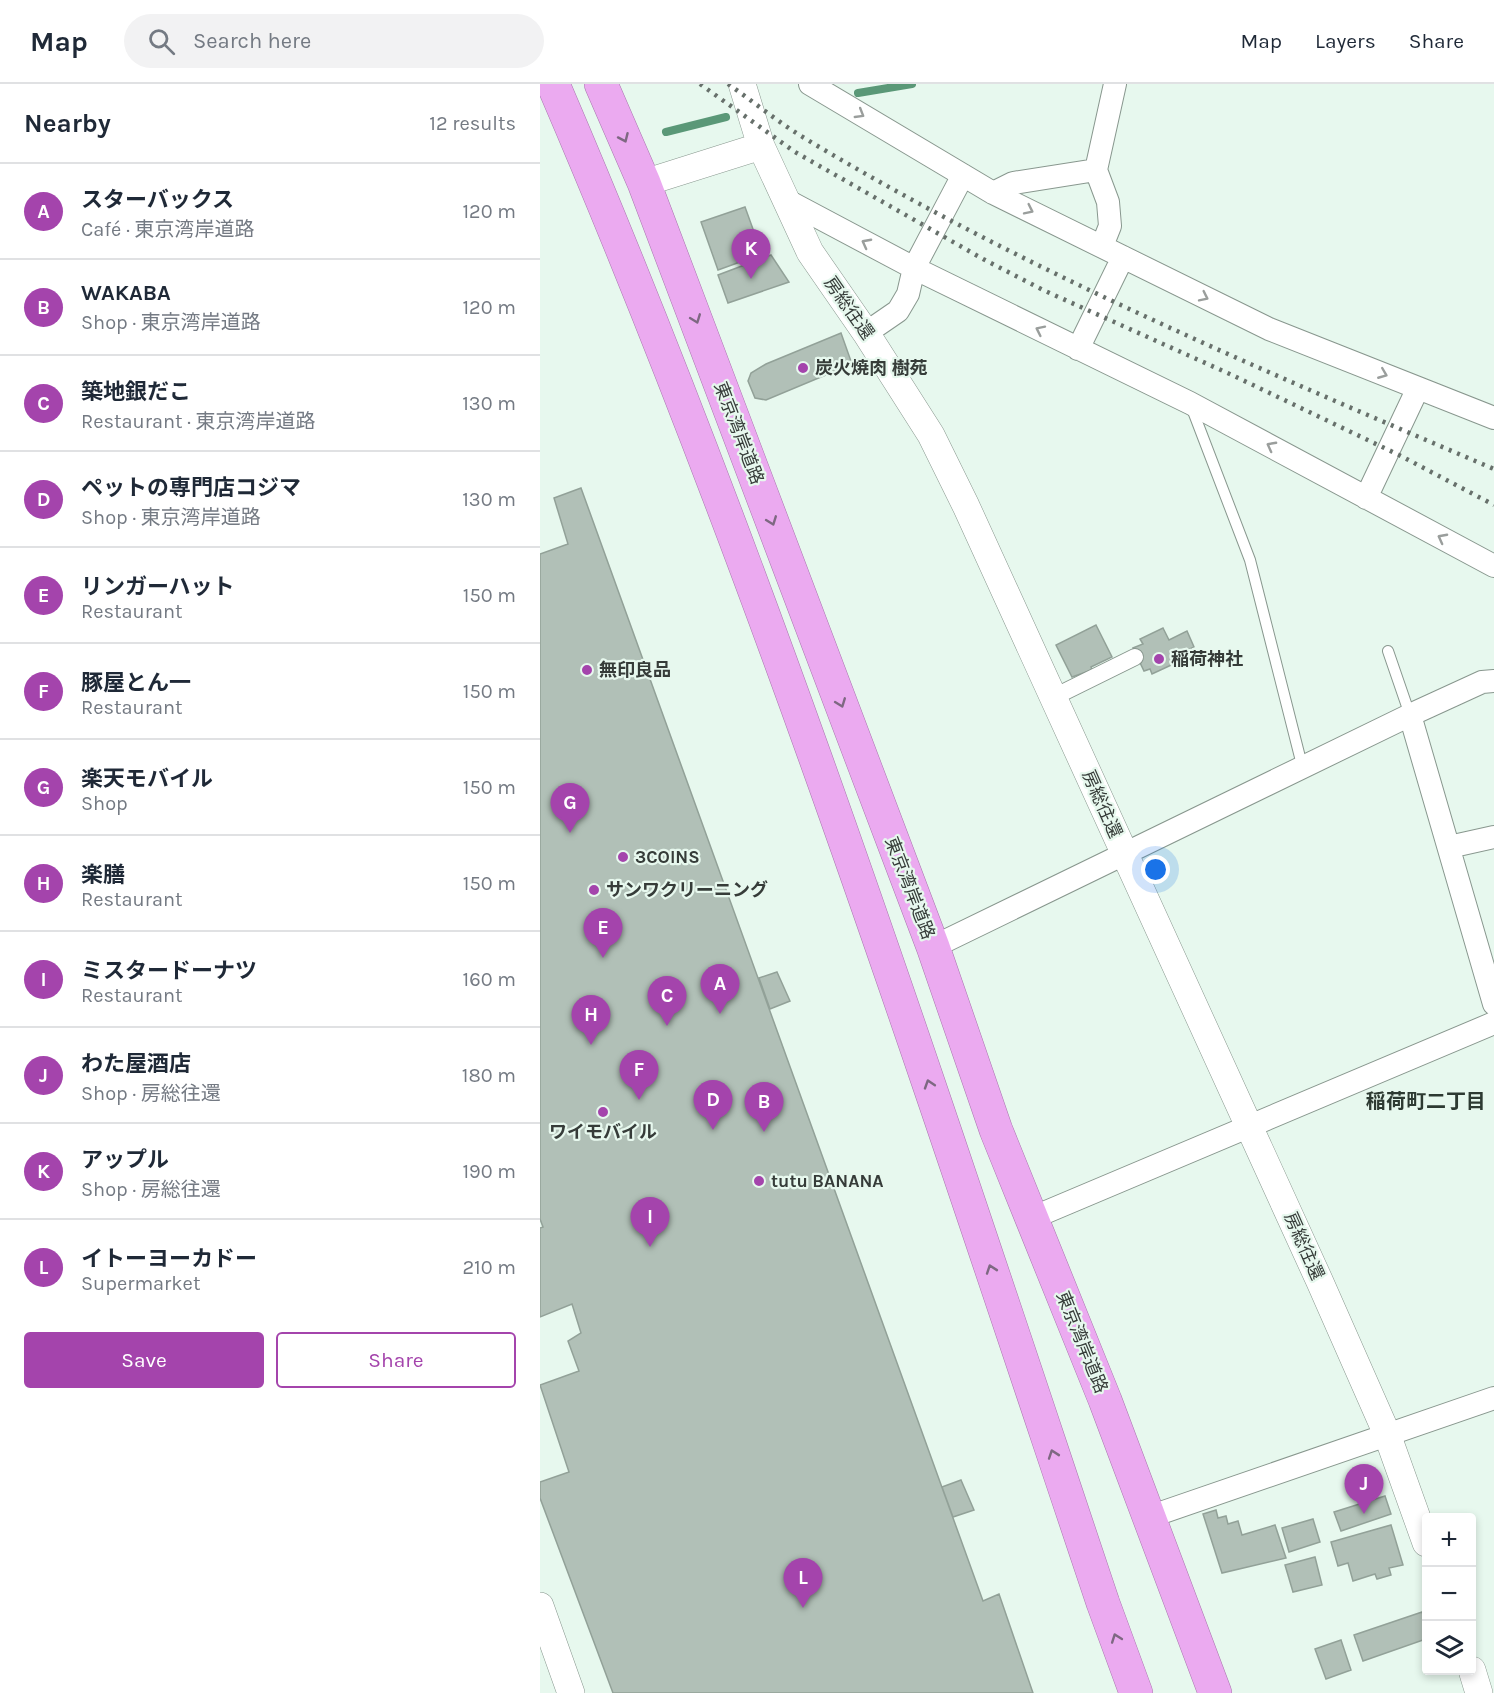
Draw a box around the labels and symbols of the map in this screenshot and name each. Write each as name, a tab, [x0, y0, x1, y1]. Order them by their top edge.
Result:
one-way arrow	[854, 106, 864, 118]
one-way arrow	[617, 131, 629, 142]
one-way arrow	[1023, 203, 1034, 215]
pin: K	[732, 230, 770, 279]
one-way arrow	[862, 239, 872, 250]
street label: 房総往還	[819, 272, 879, 344]
one-way arrow	[1198, 289, 1209, 301]
one-way arrow	[688, 313, 701, 324]
one-way arrow	[1036, 326, 1047, 338]
place label: 炭火焼肉 樹苑	[815, 357, 928, 379]
marker: 炭火焼肉 樹苑	[796, 361, 810, 375]
one-way arrow	[1377, 367, 1388, 379]
street label: 東京湾岸道路	[709, 379, 769, 487]
one-way arrow	[1266, 442, 1277, 453]
one-way arrow	[764, 515, 777, 526]
one-way arrow	[1438, 534, 1449, 545]
place label: 稲荷神社	[1171, 648, 1243, 670]
marker: 稲荷神社	[1152, 652, 1166, 666]
place label: 無印良品	[599, 659, 671, 681]
marker: 無印良品	[580, 663, 594, 677]
one-way arrow	[834, 697, 846, 708]
street label: 房総往還	[1077, 767, 1127, 841]
pin: G	[550, 784, 590, 833]
street label: 東京湾岸道路	[880, 834, 940, 942]
place label: 3COINS	[635, 846, 700, 868]
marker: 3COINS	[616, 850, 630, 864]
your location	[1141, 855, 1170, 884]
place label: サンワクリーニング	[606, 879, 768, 901]
marker: サンワクリーニング	[587, 883, 601, 897]
pin: E	[584, 908, 622, 958]
pin: A	[700, 964, 740, 1014]
pin: C	[648, 976, 686, 1026]
pin: H	[572, 996, 610, 1045]
pin: F	[620, 1050, 658, 1100]
one-way arrow	[923, 1079, 936, 1090]
pin: D	[694, 1080, 732, 1130]
pin: B	[744, 1082, 784, 1132]
district label: 稲荷町二丁目	[1366, 1090, 1486, 1113]
marker: ワイモバイル	[596, 1105, 610, 1119]
place label: ワイモバイル	[549, 1121, 657, 1143]
place label: tutu BANANA	[771, 1170, 884, 1192]
marker: tutu BANANA	[752, 1174, 766, 1188]
pin: I	[630, 1198, 670, 1247]
street label: 房総往還	[1279, 1209, 1329, 1283]
one-way arrow	[985, 1264, 998, 1275]
street label: 東京湾岸道路	[1052, 1288, 1112, 1396]
one-way arrow	[1048, 1449, 1060, 1459]
pin: J	[1344, 1464, 1384, 1514]
pin: L	[784, 1558, 822, 1608]
one-way arrow	[1111, 1633, 1123, 1644]

